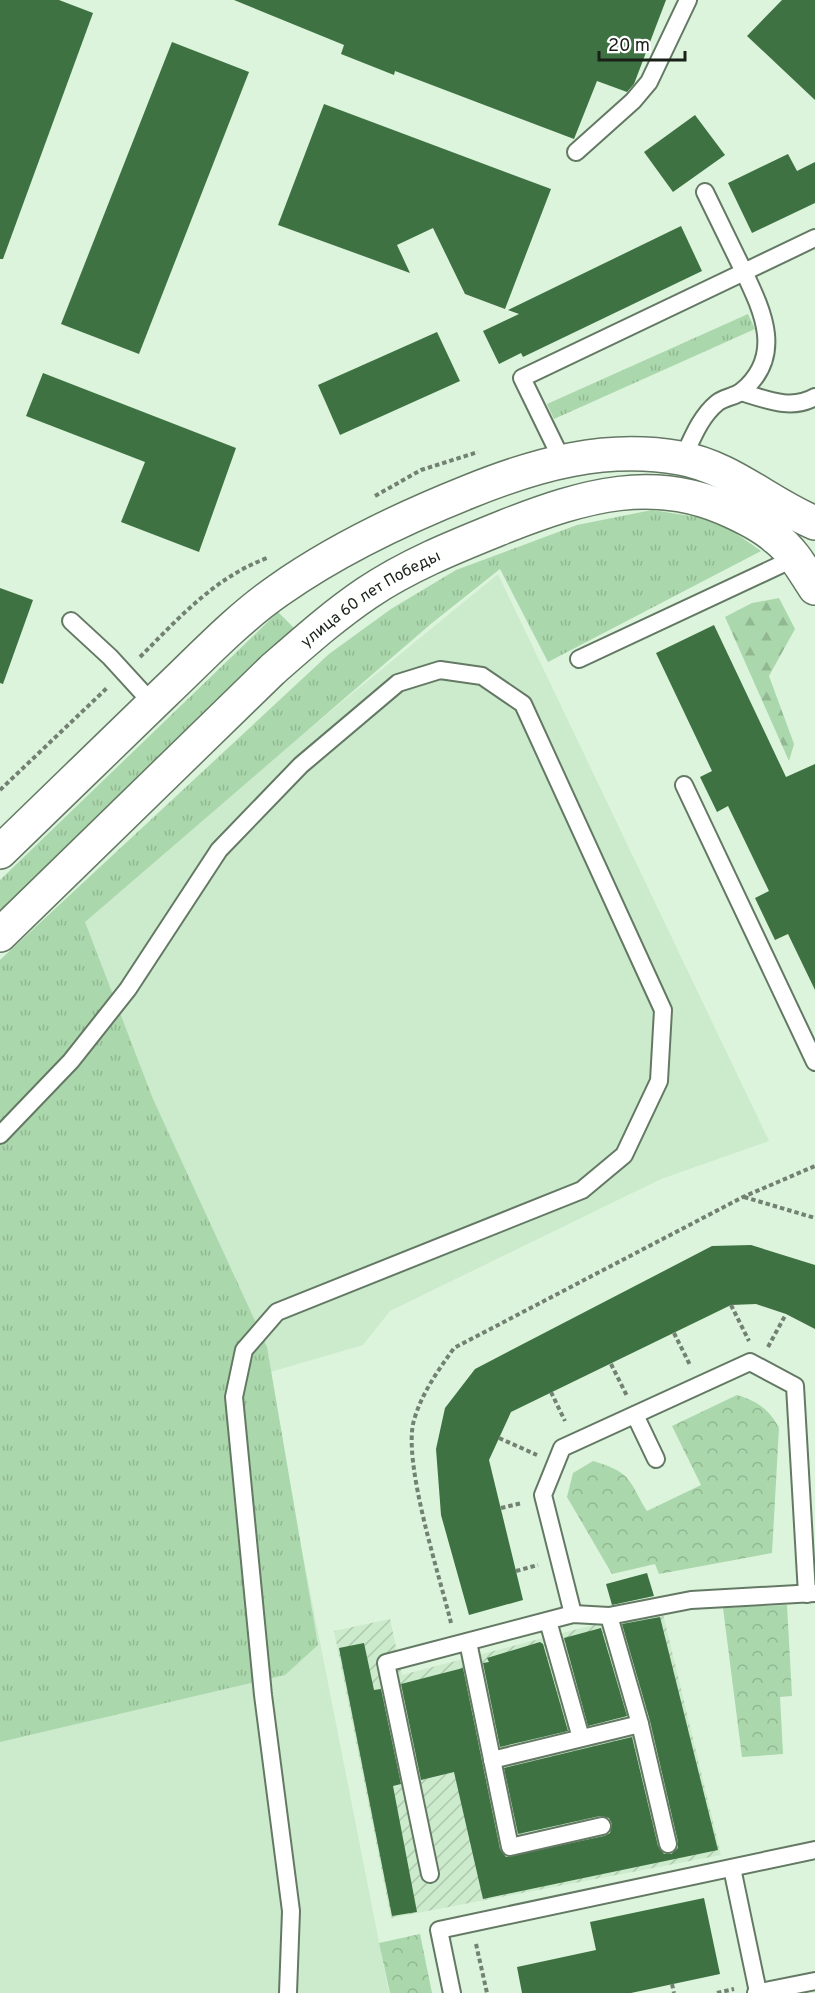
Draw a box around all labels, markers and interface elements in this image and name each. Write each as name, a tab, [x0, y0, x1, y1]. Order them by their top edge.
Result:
scale bar	[599, 24, 684, 62]
text: 20 m	[608, 35, 650, 58]
street label: улица 60 лет Победы	[297, 547, 444, 653]

